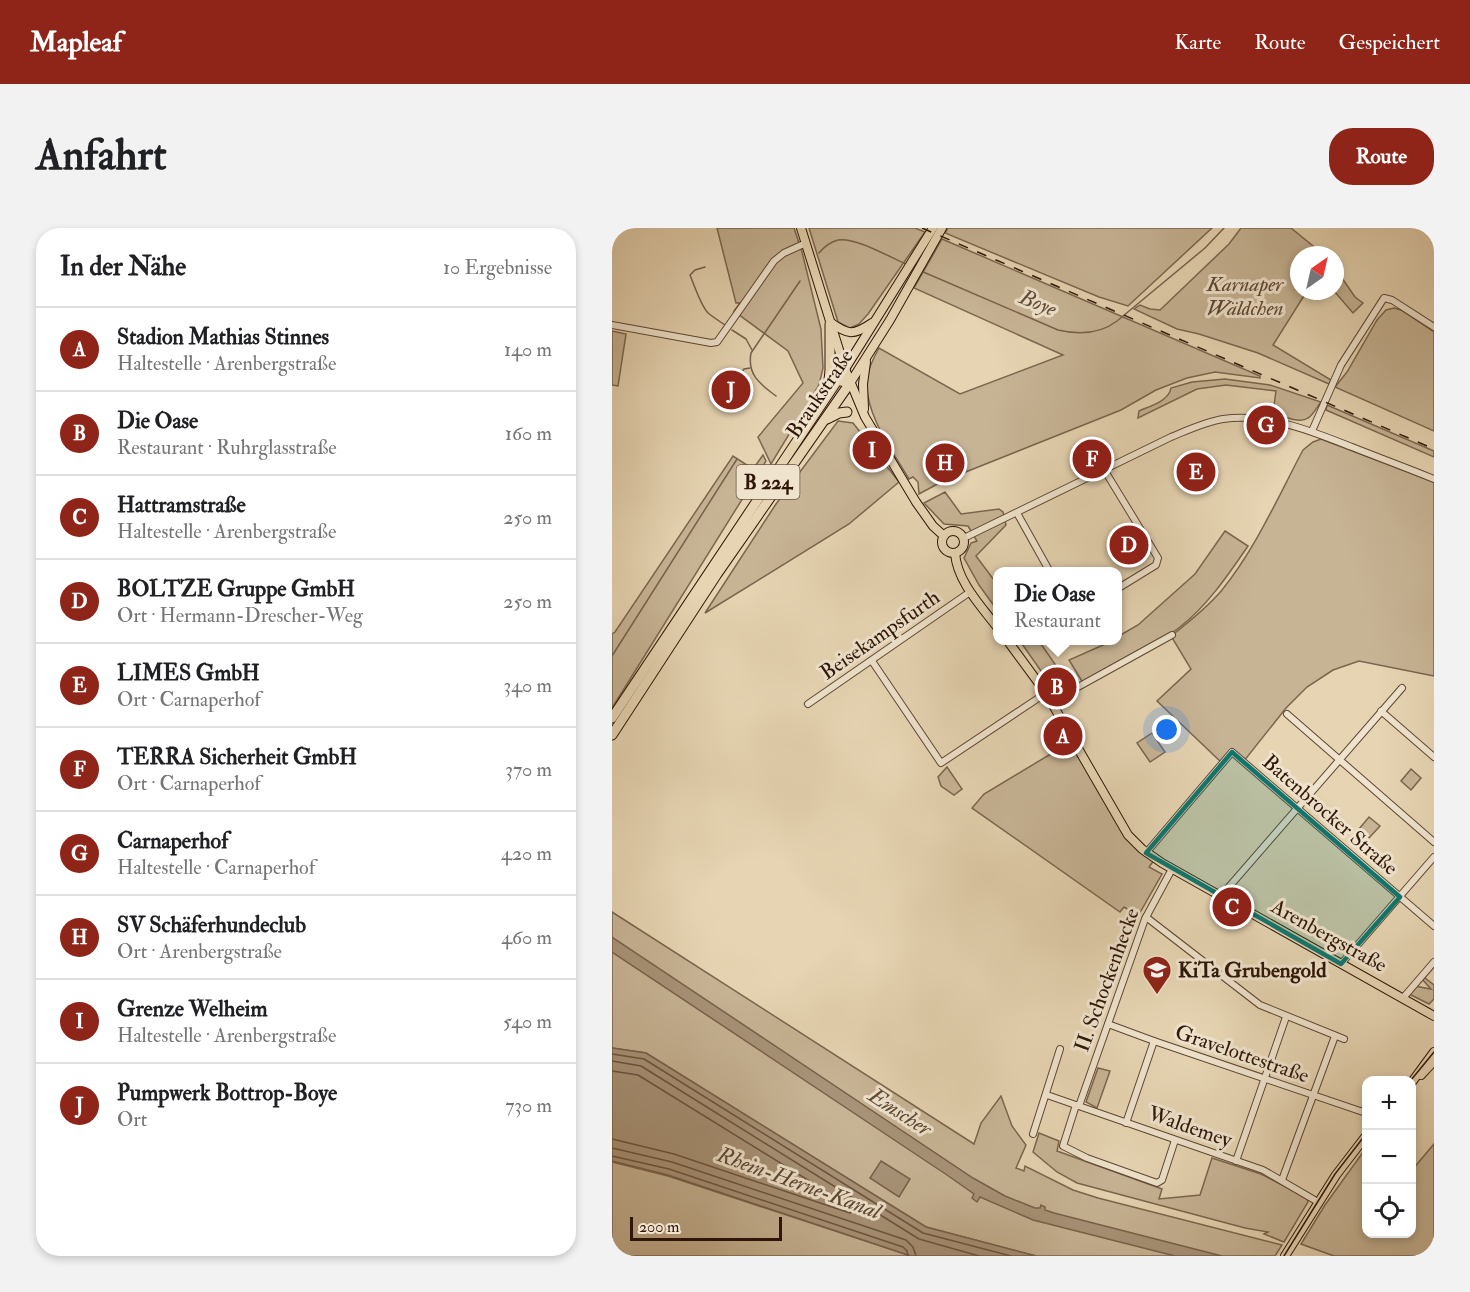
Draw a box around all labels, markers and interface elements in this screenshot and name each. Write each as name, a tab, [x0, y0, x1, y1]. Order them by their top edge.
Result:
text: Mapleaf	[30, 25, 122, 60]
text: Karte	[1175, 29, 1221, 56]
text: Route	[1254, 29, 1306, 56]
text: Gespeichert	[1339, 29, 1440, 56]
button: Route	[1329, 128, 1434, 185]
text: Anfahrt	[36, 130, 167, 182]
north arrow	[1290, 246, 1344, 300]
text: In der Nähe	[60, 251, 186, 283]
text: 10 Ergebnisse	[443, 255, 552, 280]
park label: Karnaper Wäldchen	[1206, 271, 1284, 322]
water label: Boye	[1014, 282, 1061, 323]
text: Stadion Mathias Stinnes	[117, 323, 329, 351]
text: A	[73, 337, 86, 362]
text: 140 m	[504, 337, 552, 362]
street label: Braukstraße	[780, 344, 860, 444]
text: Haltestelle · Arenbergstraße	[117, 351, 336, 376]
pin: J	[712, 368, 750, 412]
pin: G	[1246, 402, 1286, 448]
text: Die Oase	[117, 407, 198, 435]
text: B	[73, 421, 86, 446]
text: 160 m	[505, 421, 552, 446]
pin: I	[852, 428, 892, 472]
text: Restaurant · Ruhrglasstraße	[117, 435, 337, 460]
pin: F	[1072, 436, 1112, 482]
pin: H	[926, 440, 964, 486]
pin: E	[1176, 450, 1216, 494]
road number: B 224	[736, 465, 800, 499]
text: Hattramstraße	[117, 491, 246, 519]
text: C	[72, 505, 87, 530]
text: 250 m	[503, 505, 552, 530]
text: Haltestelle · Arenbergstraße	[117, 519, 336, 544]
pin: D	[1110, 522, 1148, 568]
popup	[993, 567, 1122, 645]
text: BOLTZE Gruppe GmbH	[117, 575, 355, 603]
text: Die Oase	[1014, 580, 1095, 608]
street label: Beisekampsfurth	[815, 584, 945, 686]
text: D	[71, 589, 88, 614]
text: 250 m	[503, 589, 552, 614]
text: Ort · Hermann-Drescher-Weg	[117, 603, 363, 628]
text: Restaurant	[1014, 608, 1101, 633]
text: LIMES GmbH	[117, 659, 260, 687]
pin: B	[1038, 664, 1076, 710]
text: E	[72, 673, 87, 698]
text: 340 m	[504, 673, 552, 698]
text: Ort · Carnaperhof	[117, 687, 261, 712]
pin: A	[1044, 714, 1082, 758]
your location	[1152, 715, 1181, 744]
text: TERRA Sicherheit GmbH	[117, 743, 357, 771]
street label: Batenbrocker Straße	[1257, 749, 1404, 881]
text: F	[73, 757, 86, 782]
text: 370 m	[505, 757, 552, 782]
text: Ort · Carnaperhof	[117, 771, 261, 796]
text: Carnaperhof	[117, 827, 228, 855]
text: G	[71, 841, 88, 866]
text: 420 m	[501, 841, 552, 866]
text: Haltestelle · Carnaperhof	[117, 855, 315, 880]
pin: C	[1212, 884, 1252, 930]
street label: Arenbergstraße	[1265, 893, 1392, 979]
street label: II. Schockenhecke	[1068, 904, 1146, 1056]
text: SV Schäferhundeclub	[117, 911, 306, 939]
text: H	[71, 925, 88, 950]
text: 460 m	[501, 925, 552, 950]
text: Ort · Arenbergstraße	[117, 939, 282, 964]
school or university icon: KiTa Grubengold	[1141, 954, 1173, 996]
place label: KiTa Grubengold	[1178, 957, 1327, 984]
text: Grenze Welheim	[117, 995, 268, 1023]
text: I	[75, 1009, 84, 1034]
text: 540 m	[503, 1009, 552, 1034]
street label: Gravelottestraße	[1172, 1018, 1313, 1090]
text: Haltestelle · Arenbergstraße	[117, 1023, 336, 1048]
map controls	[1362, 1076, 1416, 1238]
button: +	[1362, 1076, 1416, 1130]
text: Pumpwerk Bottrop-Boye	[117, 1079, 337, 1107]
water label: Emscher	[862, 1080, 938, 1144]
text: J	[75, 1093, 84, 1118]
text: 730 m	[505, 1093, 552, 1118]
street label: Waldemey	[1144, 1100, 1236, 1154]
text: Ort	[117, 1107, 147, 1132]
button: −	[1362, 1130, 1416, 1184]
water label: Rhein-Herne-Kanal	[713, 1140, 886, 1226]
button: locate	[1362, 1184, 1416, 1238]
scale bar	[630, 1214, 782, 1242]
text: 200 m	[639, 1217, 679, 1237]

